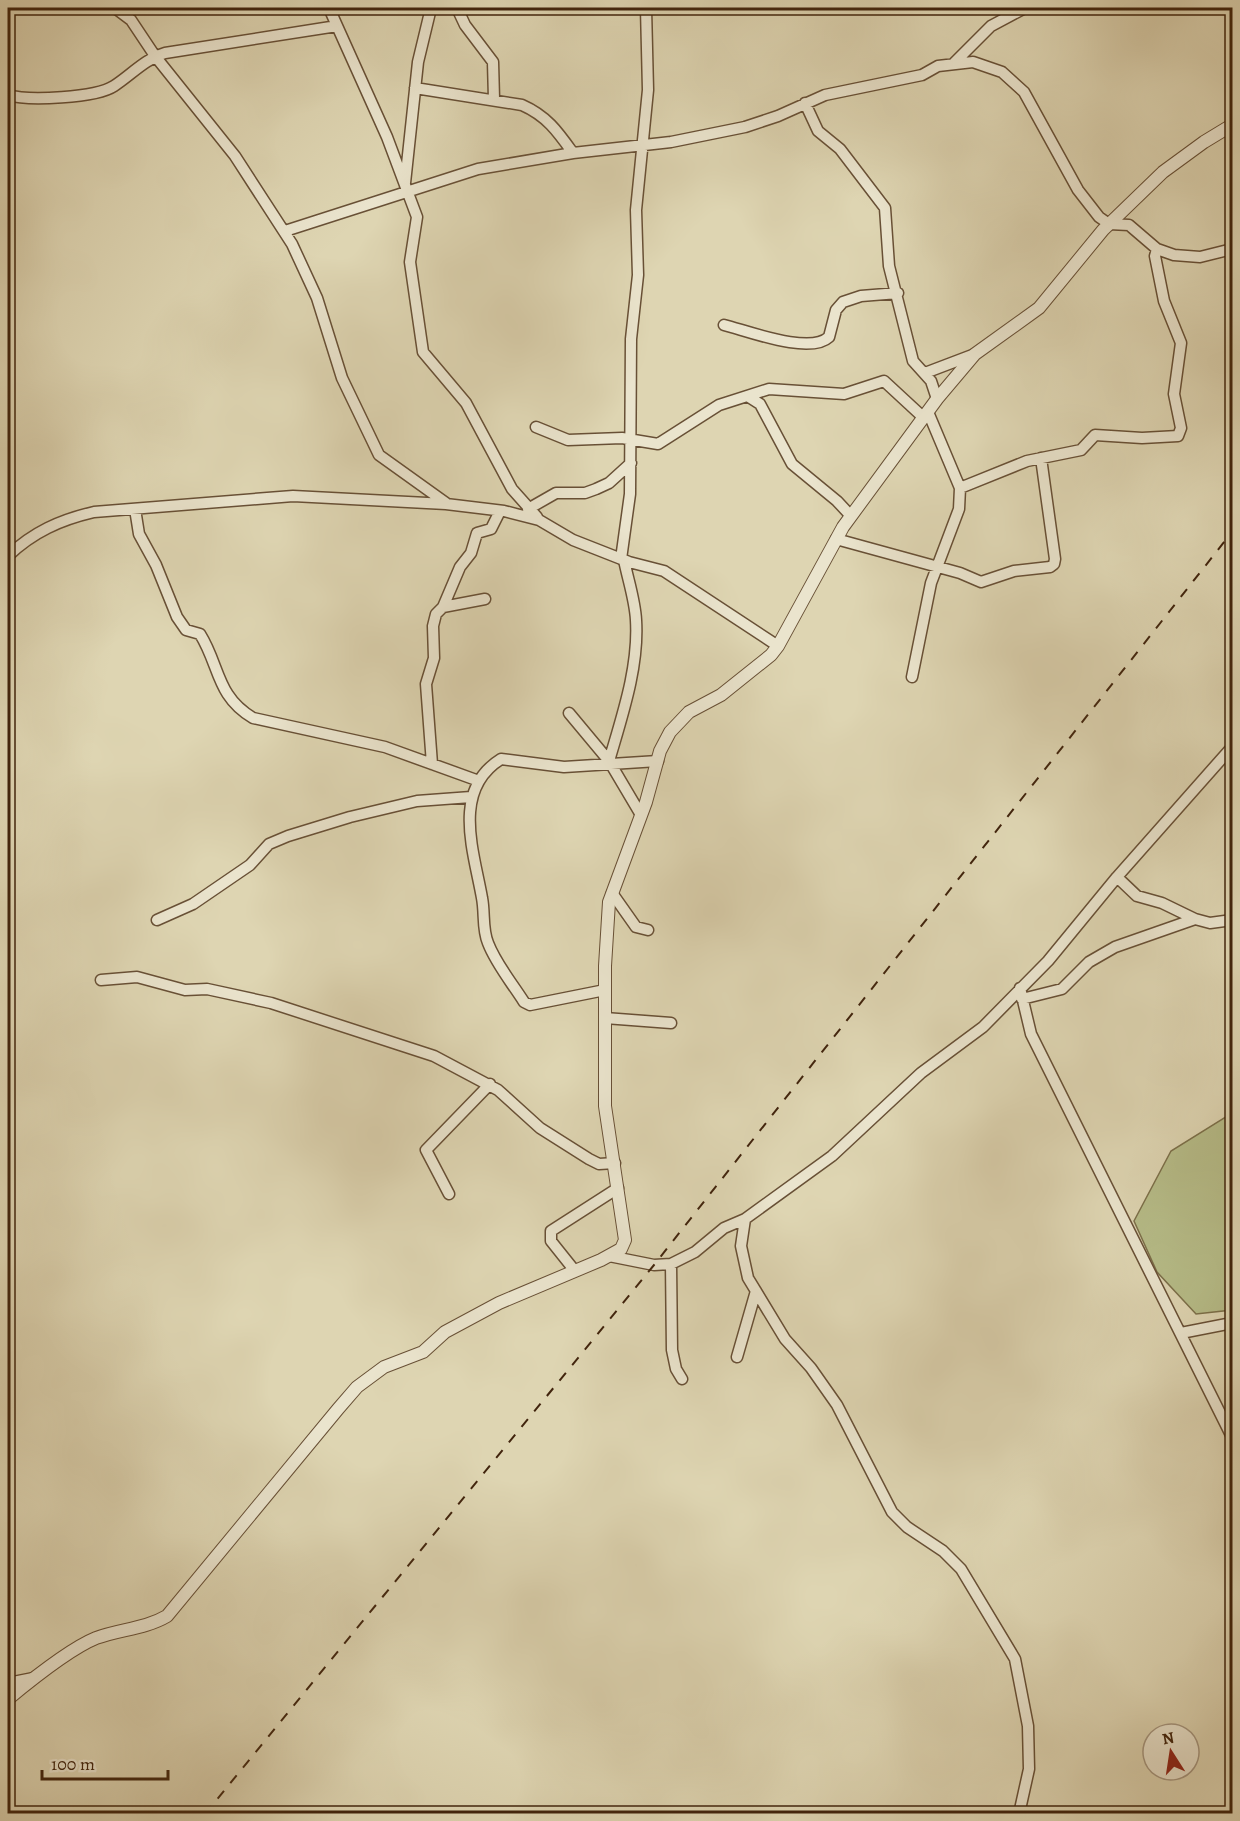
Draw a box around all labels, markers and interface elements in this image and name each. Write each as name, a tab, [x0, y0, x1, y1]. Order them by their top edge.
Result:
north arrow	[1141, 1722, 1201, 1782]
text: N	[1160, 1726, 1176, 1750]
scale bar	[42, 1743, 168, 1781]
text: 100 m	[51, 1752, 95, 1776]

